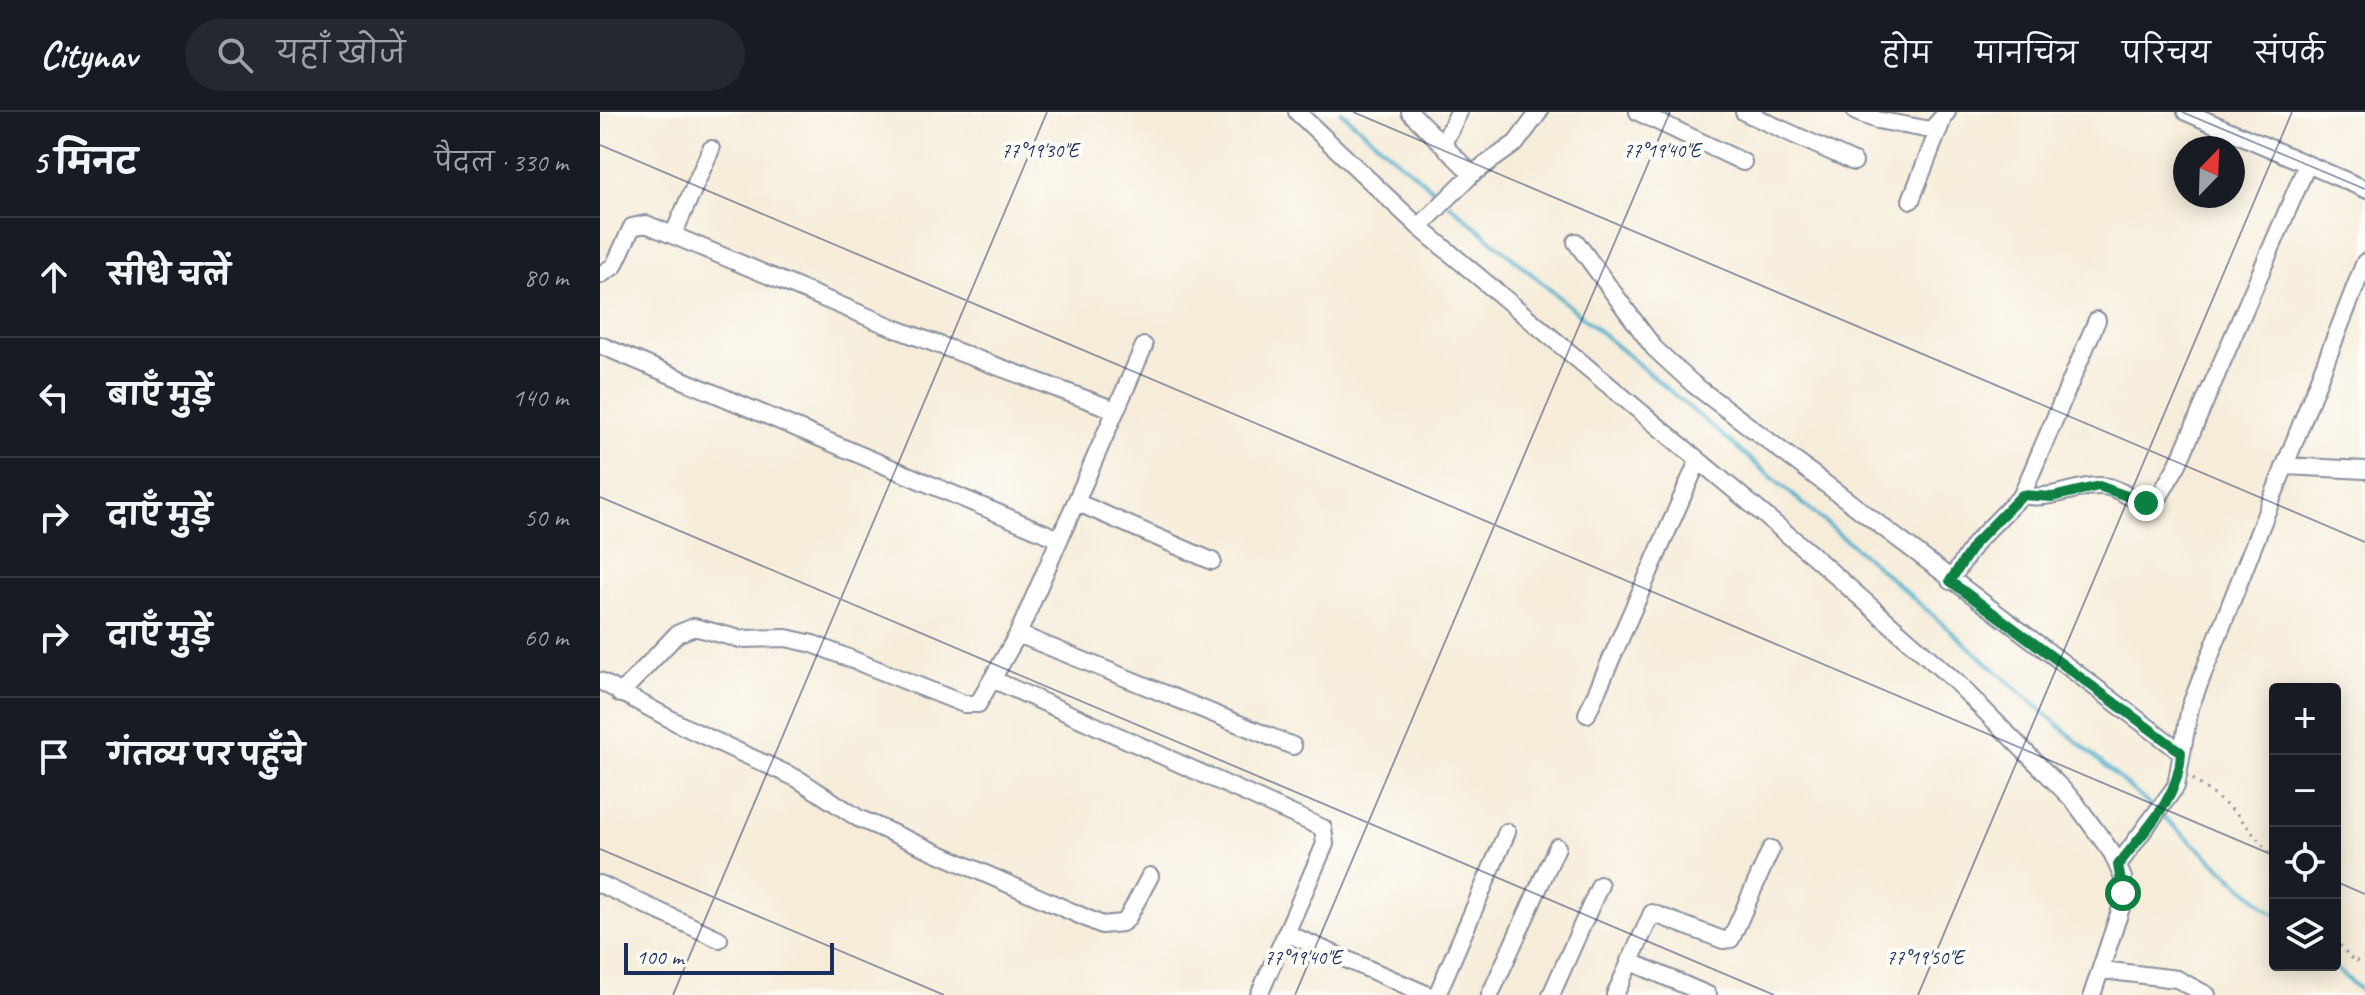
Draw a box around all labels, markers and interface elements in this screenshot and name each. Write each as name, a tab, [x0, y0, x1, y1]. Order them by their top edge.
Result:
search box	[185, 19, 745, 91]
text: Citynav	[40, 32, 137, 79]
icon: search	[213, 33, 257, 77]
text: यहाँ खोजें	[277, 34, 405, 72]
text: होम	[1882, 36, 1931, 71]
text: मानचित्र	[1975, 36, 2078, 71]
text: परिचय	[2122, 36, 2211, 71]
text: संपर्क	[2255, 36, 2325, 71]
north arrow	[2173, 136, 2245, 208]
text: 77°19'30"E	[1001, 138, 1081, 163]
text: 77°19'40"E	[1623, 138, 1703, 163]
text: 5 मिनट	[32, 140, 138, 183]
text: पैदल · 330 m	[434, 146, 568, 179]
icon: ahead	[32, 255, 76, 299]
text: सीधे चलें	[108, 256, 230, 294]
text: 80 m	[524, 261, 568, 294]
icon: left	[32, 375, 76, 419]
text: बाएँ मुड़ें	[108, 376, 213, 414]
text: 140 m	[512, 381, 568, 414]
route end	[2128, 485, 2164, 521]
icon: right	[32, 495, 76, 539]
text: दाएँ मुड़ें	[108, 496, 212, 534]
text: 50 m	[524, 501, 568, 534]
icon: right	[32, 615, 76, 659]
text: दाएँ मुड़ें	[108, 616, 212, 654]
text: 60 m	[524, 621, 568, 654]
map controls	[2269, 683, 2341, 971]
button: +	[2269, 683, 2341, 755]
icon: arrive	[32, 735, 76, 779]
text: गंतव्य पर पहुँचे	[108, 736, 305, 774]
button: −	[2269, 755, 2341, 827]
button: locate	[2269, 827, 2341, 899]
route start	[2105, 875, 2141, 911]
button: layers	[2269, 899, 2341, 971]
scale bar	[624, 939, 834, 975]
text: 100 m	[636, 943, 683, 971]
text: 77°19'40"E	[1264, 945, 1344, 970]
text: 77°19'50"E	[1886, 945, 1966, 970]

